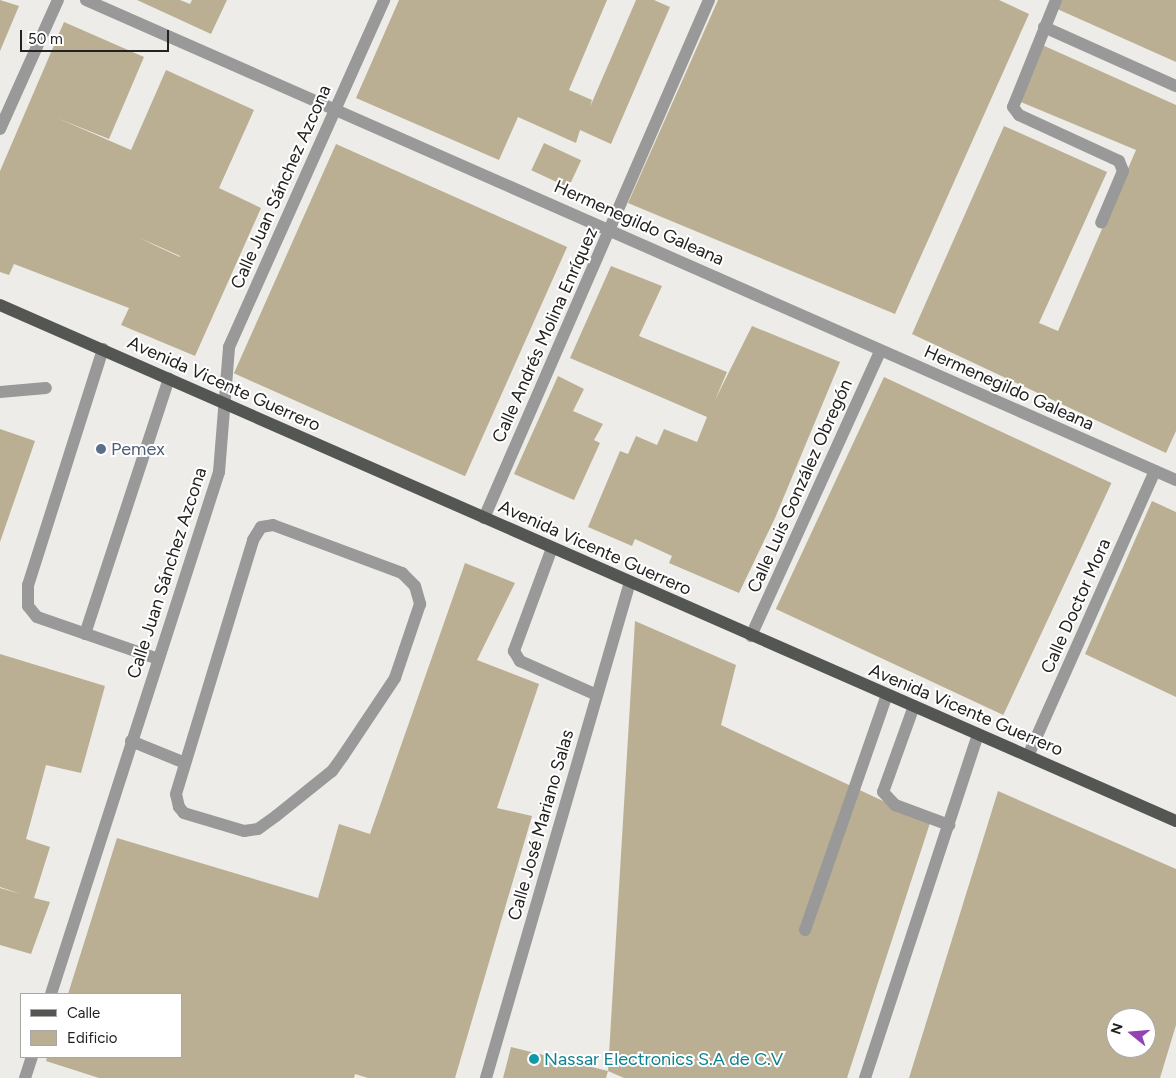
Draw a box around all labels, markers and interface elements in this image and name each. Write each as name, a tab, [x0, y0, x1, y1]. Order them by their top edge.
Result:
scale bar	[22, 20, 171, 52]
text: 50 m	[28, 30, 63, 48]
street label: Calle Juan Sánchez Azcona	[226, 82, 336, 292]
street label: Hermenegildo Galeana	[551, 176, 727, 270]
street label: Calle Andrés Molina Enríquez	[488, 224, 602, 446]
street label: Avenida Vicente Guerrero	[124, 332, 324, 436]
street label: Hermenegildo Galeana	[921, 341, 1097, 435]
street label: Calle Luis González Obregón	[743, 376, 857, 596]
place label: Pemex	[111, 438, 165, 460]
marker: Pemex	[95, 443, 107, 455]
street label: Calle Juan Sánchez Azcona	[123, 465, 211, 681]
street label: Avenida Vicente Guerrero	[495, 496, 695, 600]
street label: Calle Doctor Mora	[1037, 535, 1115, 677]
street label: Avenida Vicente Guerrero	[866, 659, 1066, 761]
street label: Calle José Mariano Salas	[503, 727, 579, 923]
legend	[20, 993, 182, 1058]
text: Calle	[67, 1004, 100, 1022]
north arrow	[1106, 1008, 1156, 1058]
text: N	[1107, 1021, 1127, 1036]
text: Edificio	[67, 1029, 117, 1047]
place label: Nassar Electronics S.A de C.V	[544, 1048, 783, 1070]
marker: Nassar Electronics S.A de C.V	[528, 1053, 540, 1065]

